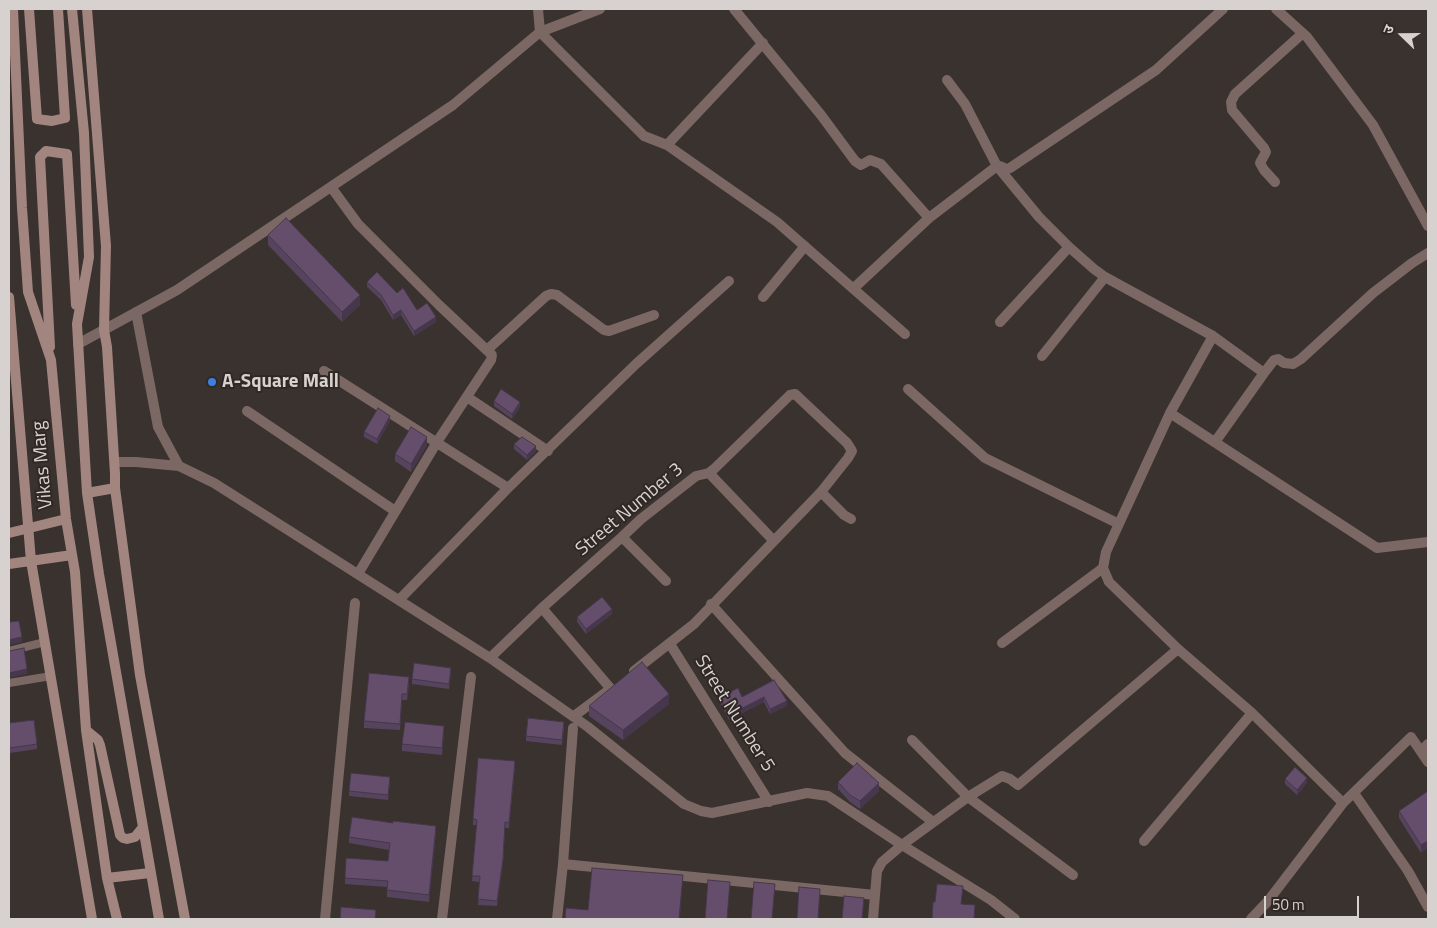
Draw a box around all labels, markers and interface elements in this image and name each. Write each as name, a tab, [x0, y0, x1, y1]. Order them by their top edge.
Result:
north arrow	[1377, 10, 1427, 60]
text: उ	[1376, 21, 1399, 37]
place label: A-Square Mall	[222, 371, 339, 393]
marker: A-Square Mall	[206, 376, 218, 388]
street label: Vikas Marg	[28, 420, 58, 510]
street label: Street Number 3	[572, 459, 688, 561]
street label: Street Number 5	[689, 652, 779, 776]
scale bar	[1267, 886, 1362, 918]
text: 50 m	[1272, 893, 1305, 916]

